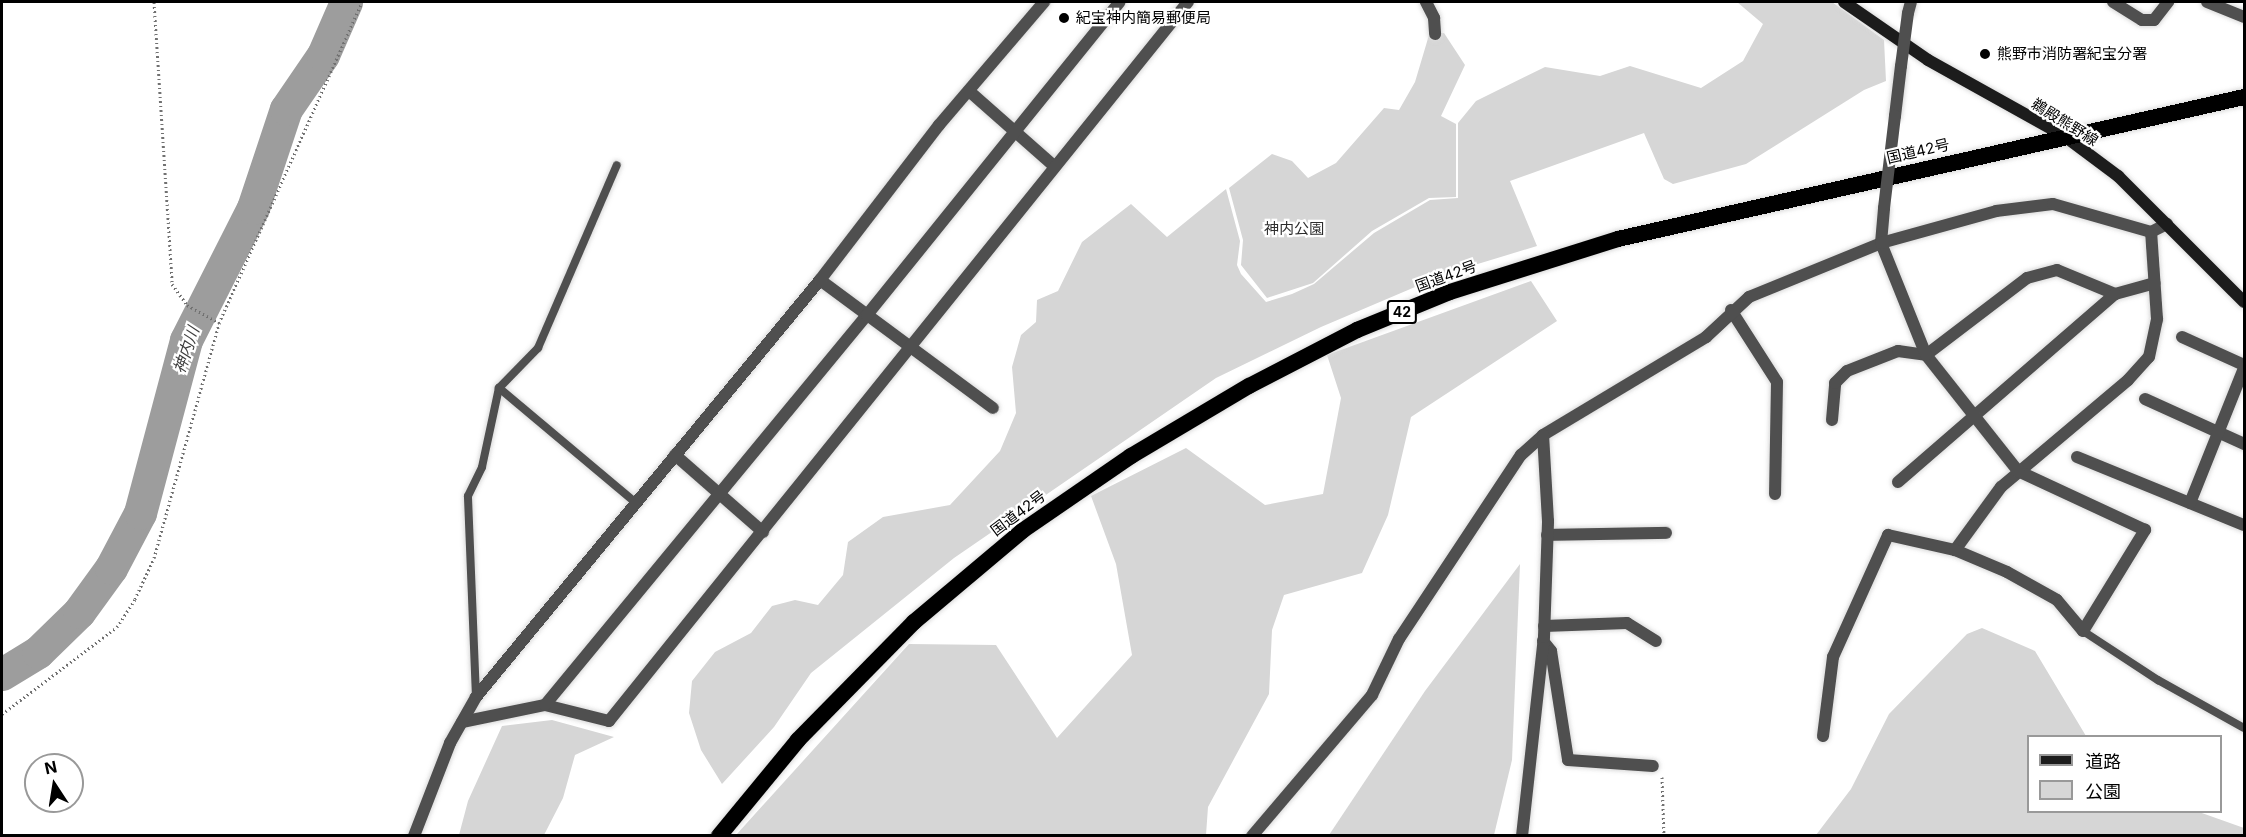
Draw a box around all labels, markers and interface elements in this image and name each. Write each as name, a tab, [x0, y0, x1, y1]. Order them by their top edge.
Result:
place label: 紀宝神内簡易郵便局	[1076, 9, 1211, 27]
marker: 紀宝神内簡易郵便局	[1057, 11, 1071, 25]
place label: 熊野市消防署紀宝分署	[1997, 45, 2147, 63]
marker: 熊野市消防署紀宝分署	[1978, 47, 1992, 61]
street label: 鵜殿熊野線	[2028, 94, 2102, 150]
street label: 国道42号	[1885, 135, 1951, 167]
park label: 神内公園	[1264, 220, 1324, 238]
street label: 国道42号	[1413, 257, 1479, 295]
road number: 42	[1386, 301, 1418, 323]
water label: 神内川	[169, 324, 203, 376]
street label: 国道42号	[987, 487, 1049, 539]
legend	[2027, 735, 2222, 813]
text: 道路	[2085, 751, 2121, 772]
north arrow	[24, 753, 84, 813]
text: N	[43, 756, 59, 778]
text: 公園	[2085, 781, 2121, 802]

